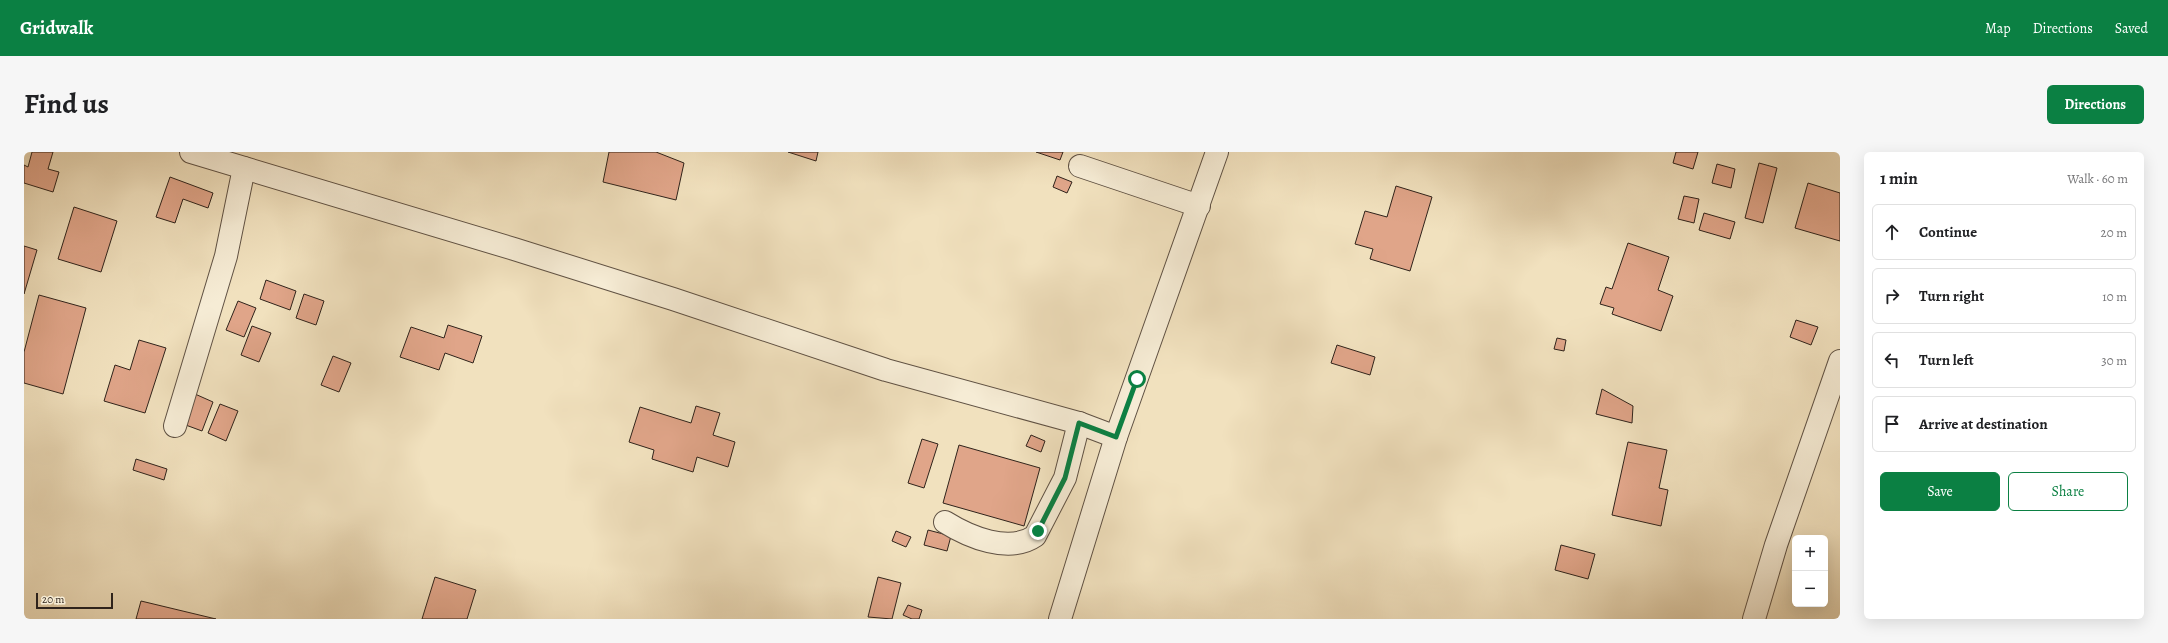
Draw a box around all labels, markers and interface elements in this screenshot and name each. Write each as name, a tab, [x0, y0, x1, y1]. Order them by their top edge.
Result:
text: Gridwalk	[20, 15, 93, 41]
text: Map	[1985, 19, 2011, 38]
text: Directions	[2033, 19, 2093, 38]
text: Saved	[2115, 19, 2148, 38]
text: Find us	[24, 85, 109, 123]
button: Directions	[2047, 85, 2144, 124]
text: 1 min	[1880, 167, 1918, 190]
text: Walk · 60 m	[2067, 170, 2128, 187]
icon: ahead	[1881, 221, 1903, 243]
text: Continue	[1919, 222, 1977, 242]
text: 20 m	[2101, 224, 2127, 241]
icon: right	[1881, 285, 1903, 307]
text: Turn right	[1919, 286, 1984, 306]
text: 10 m	[2102, 288, 2127, 305]
icon: left	[1881, 349, 1903, 371]
text: Turn left	[1919, 350, 1974, 370]
text: 30 m	[2101, 352, 2127, 369]
route start	[1128, 370, 1146, 388]
icon: arrive	[1881, 413, 1903, 435]
text: Arrive at destination	[1919, 414, 2048, 434]
button: Save	[1880, 472, 2000, 511]
button: Share	[2008, 472, 2128, 511]
route end	[1029, 522, 1047, 540]
map controls	[1792, 535, 1828, 607]
button: +	[1792, 535, 1828, 571]
button: −	[1792, 571, 1828, 607]
scale bar	[36, 591, 113, 610]
text: 20 m	[42, 592, 64, 607]

